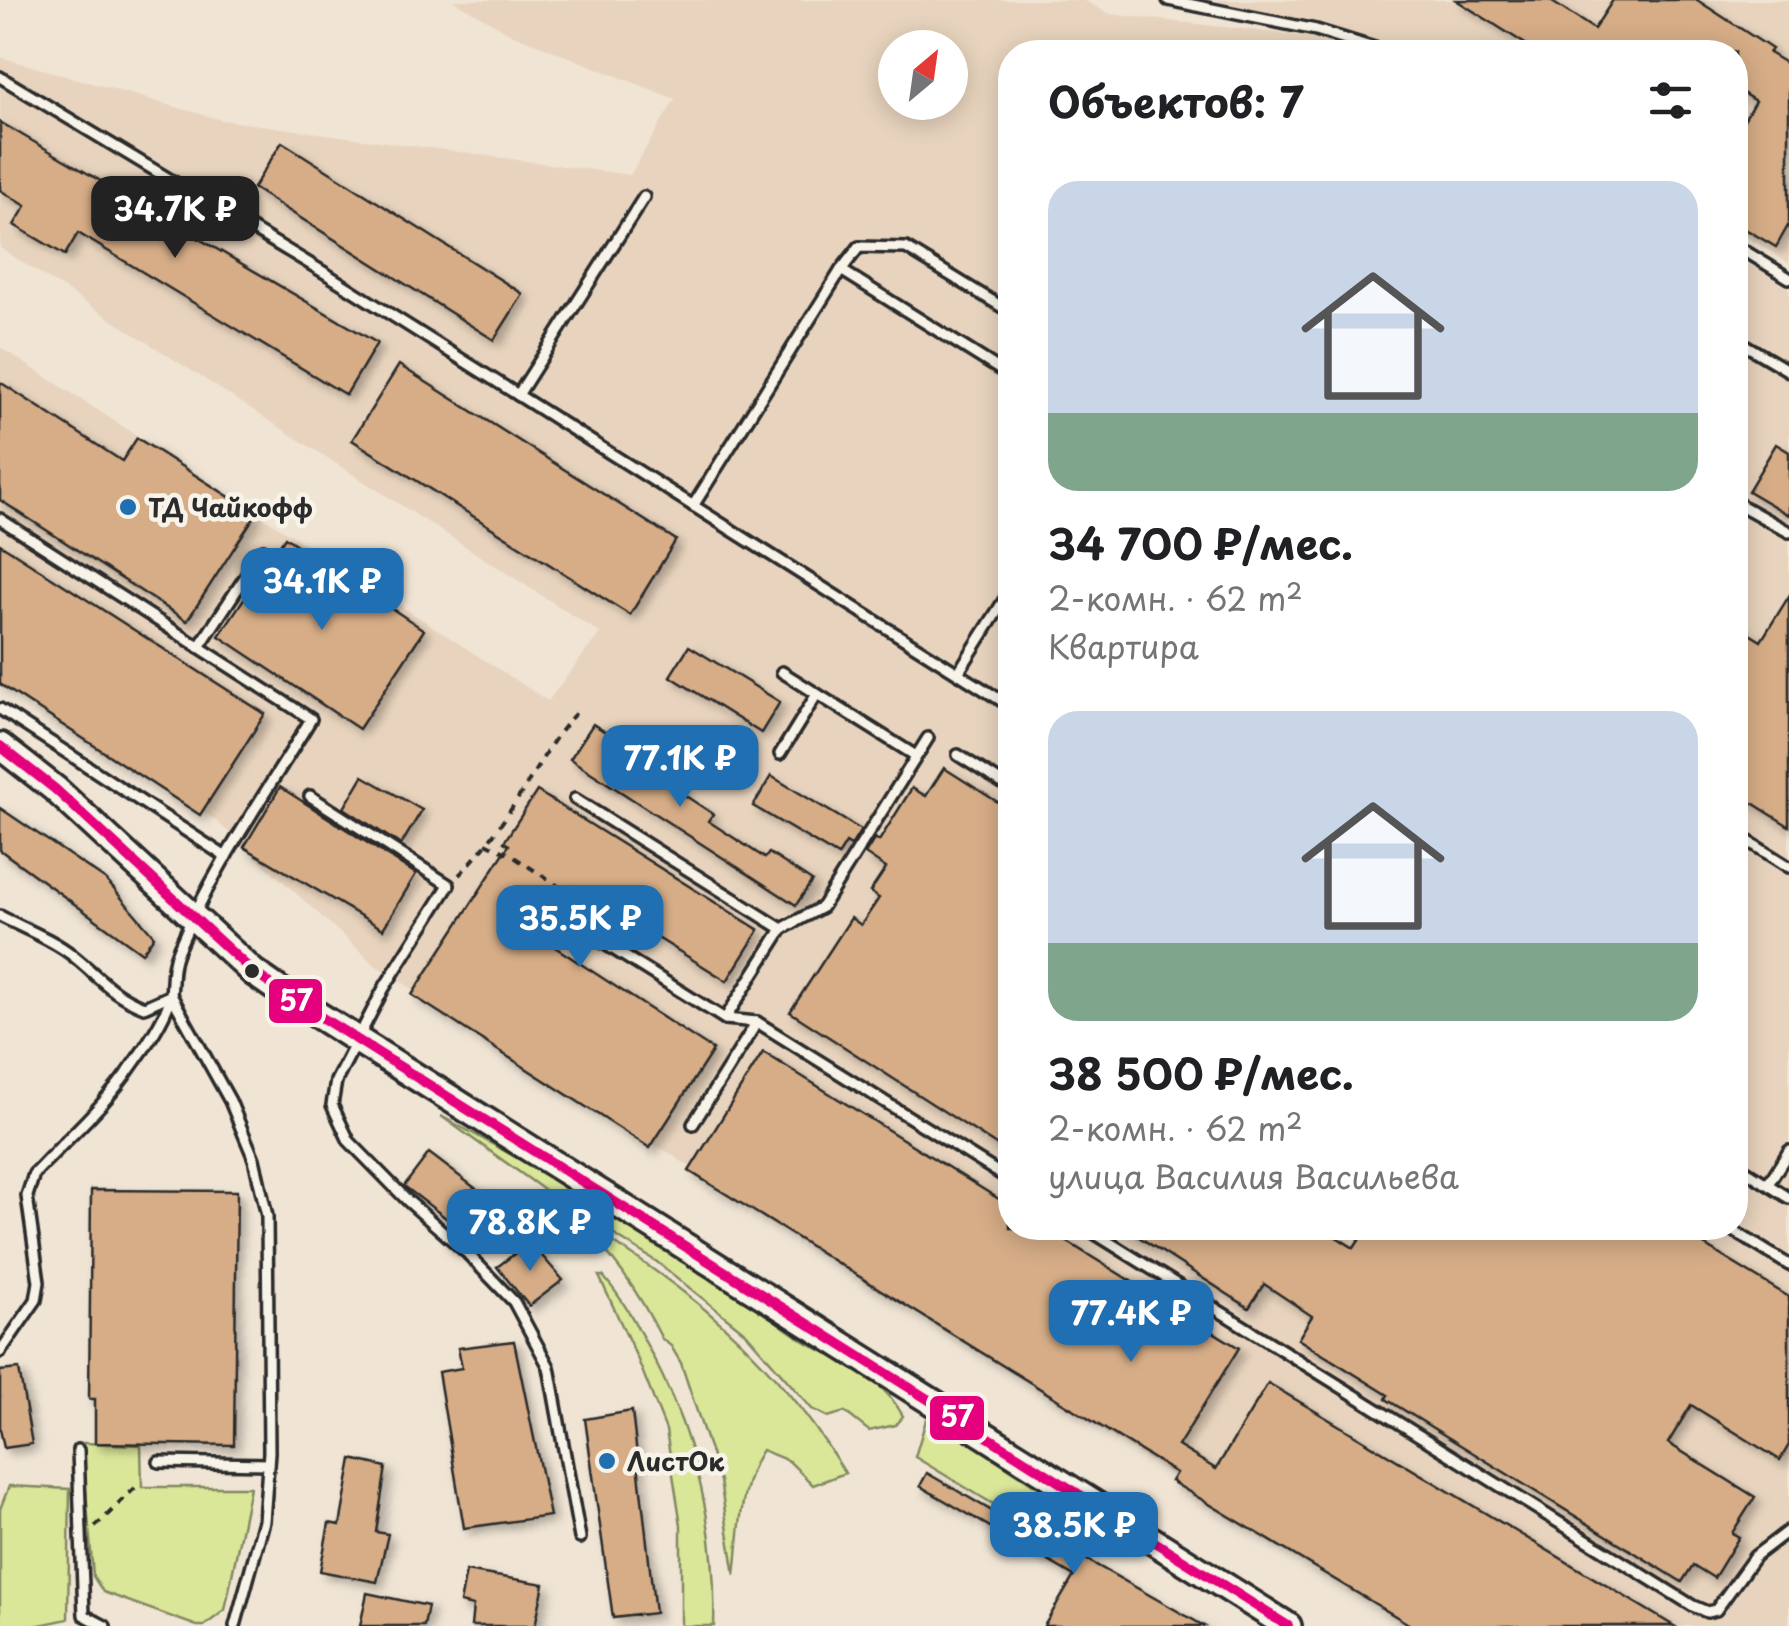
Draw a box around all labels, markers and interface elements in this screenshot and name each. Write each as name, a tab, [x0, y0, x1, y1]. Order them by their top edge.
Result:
north arrow	[878, 30, 968, 120]
map controls	[878, 30, 968, 120]
text: Объектов: 7	[1048, 69, 1304, 132]
icon: filters	[1643, 73, 1698, 128]
pin: 34.7K ₽	[83, 176, 267, 261]
text: 34.7K ₽	[113, 184, 237, 232]
icon: home	[1283, 246, 1463, 426]
place label: ТД Чайкофф	[148, 488, 313, 526]
marker: ТД Чайкофф	[117, 496, 139, 518]
text: 34 700 ₽/мес.	[1048, 511, 1353, 574]
pin: 34.1K ₽	[230, 548, 414, 633]
text: 34.1K ₽	[263, 556, 381, 604]
text: 2-комн. · 62 m²	[1048, 574, 1303, 622]
text: Квартира	[1048, 622, 1199, 670]
pin: 77.1K ₽	[588, 725, 772, 810]
text: 77.1K ₽	[624, 733, 736, 781]
icon: home	[1283, 776, 1463, 956]
pin: 35.5K ₽	[488, 885, 672, 970]
text: 35.5K ₽	[518, 893, 642, 941]
unlabelled marker	[242, 961, 262, 981]
line badge: 57	[267, 977, 324, 1025]
text: 57	[279, 978, 314, 1021]
text: 38 500 ₽/мес.	[1048, 1041, 1354, 1104]
text: 2-комн. · 62 m²	[1048, 1104, 1303, 1152]
text: улица Василия Васильева	[1048, 1152, 1459, 1200]
pin: 78.8K ₽	[438, 1189, 622, 1274]
text: 78.8K ₽	[469, 1197, 591, 1245]
pin: 77.4K ₽	[1039, 1280, 1223, 1365]
text: 77.4K ₽	[1071, 1288, 1191, 1336]
line badge: 57	[928, 1394, 986, 1442]
text: 57	[940, 1394, 975, 1437]
place label: ЛистОк	[627, 1442, 725, 1480]
marker: ЛистОк	[596, 1450, 618, 1472]
pin: 38.5K ₽	[982, 1492, 1166, 1577]
text: 38.5K ₽	[1012, 1500, 1136, 1548]

